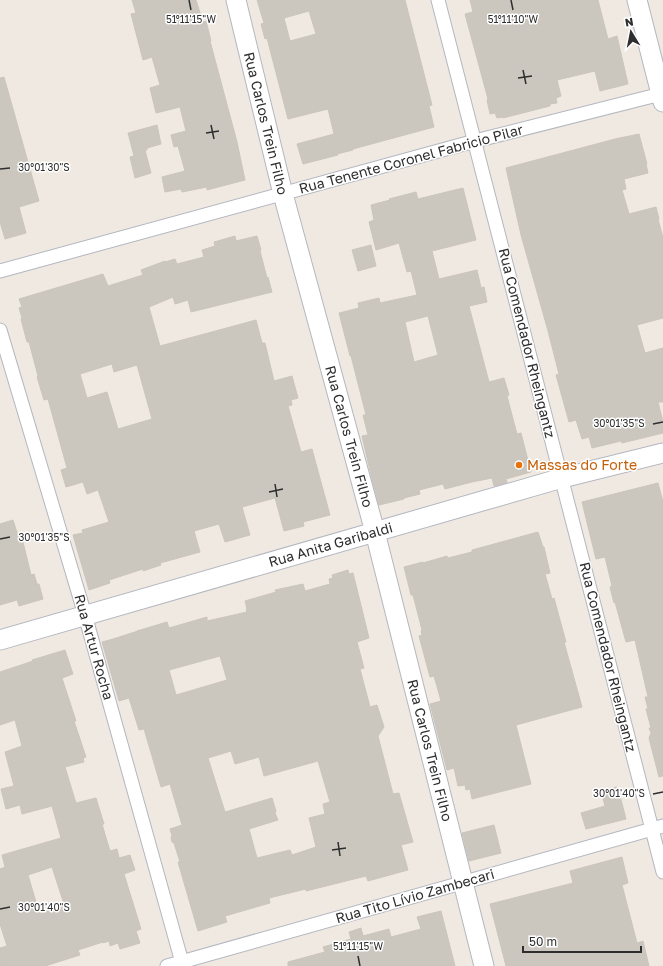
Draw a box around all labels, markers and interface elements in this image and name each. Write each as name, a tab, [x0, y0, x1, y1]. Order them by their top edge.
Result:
north arrow	[611, 12, 651, 52]
text: 51°11'15"W	[166, 13, 216, 25]
text: 51°11'10"W	[488, 13, 539, 25]
text: N	[624, 15, 634, 29]
street label: Rua Carlos Trein Filho	[241, 50, 292, 196]
street label: Rua Tenente Coronel Fabricio Pilar	[297, 120, 525, 197]
text: 30°01'30"S	[18, 161, 70, 173]
street label: Rua Comendador Rheingantz	[496, 246, 559, 440]
street label: Rua Carlos Trein Filho	[322, 364, 377, 509]
text: 30°01'35"S	[593, 417, 645, 429]
place label: Massas do Forte	[527, 456, 637, 473]
marker: Massas do Forte	[514, 460, 524, 470]
street label: Rua Anita Garibaldi	[266, 518, 394, 570]
text: 30°01'35"S	[18, 531, 70, 543]
street label: Rua Comendador Rheingantz	[577, 560, 640, 754]
street label: Rua Artur Rocha	[71, 592, 118, 702]
street label: Rua Carlos Trein Filho	[404, 677, 456, 823]
text: 30°01'40"S	[593, 787, 645, 799]
street label: Rua Tito Lívio Zambecari	[333, 865, 496, 926]
text: 30°01'40"S	[18, 901, 70, 913]
scale bar	[523, 928, 641, 954]
text: 50 m	[529, 934, 557, 949]
text: 51°11'15"W	[333, 940, 383, 952]

